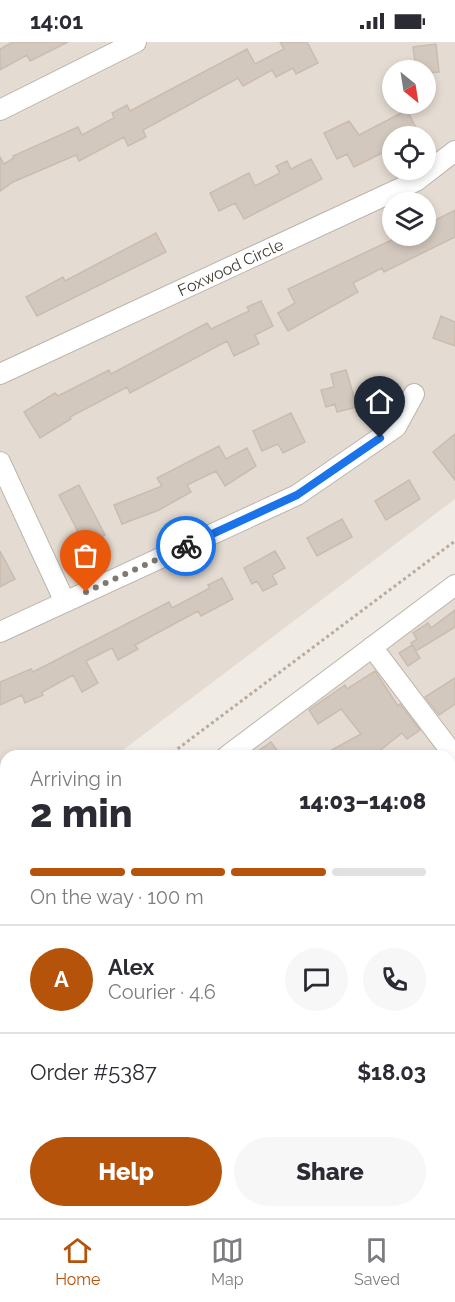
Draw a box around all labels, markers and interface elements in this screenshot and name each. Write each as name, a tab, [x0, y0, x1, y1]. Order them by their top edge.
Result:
text: 14:01	[30, 8, 83, 34]
north arrow	[382, 60, 436, 114]
map controls	[382, 60, 436, 246]
button: locate	[382, 126, 436, 180]
button: layers	[382, 192, 436, 246]
street label: Foxwood Circle	[175, 234, 286, 300]
pin	[354, 376, 405, 438]
icon: home	[363, 385, 396, 418]
courier	[156, 516, 216, 576]
pin	[60, 530, 111, 592]
icon: bike	[170, 530, 203, 563]
icon: bag	[69, 539, 102, 572]
text: Arriving in	[30, 767, 122, 791]
text: 14:03–14:08	[299, 788, 426, 814]
text: 2 min	[30, 790, 133, 836]
text: On the way · 100 m	[30, 885, 204, 909]
button: chat	[285, 948, 348, 1011]
button: phone	[363, 948, 426, 1011]
text: Alex	[108, 954, 154, 980]
text: A	[54, 966, 69, 992]
text: Courier · 4.6	[108, 980, 216, 1004]
text: Order #5387	[30, 1059, 157, 1085]
text: $18.03	[357, 1059, 426, 1085]
button: Help	[30, 1137, 222, 1206]
button: Share	[234, 1137, 426, 1206]
tab: Home	[55, 1234, 100, 1289]
tab: Map	[211, 1234, 244, 1289]
tab: Saved	[354, 1234, 400, 1289]

